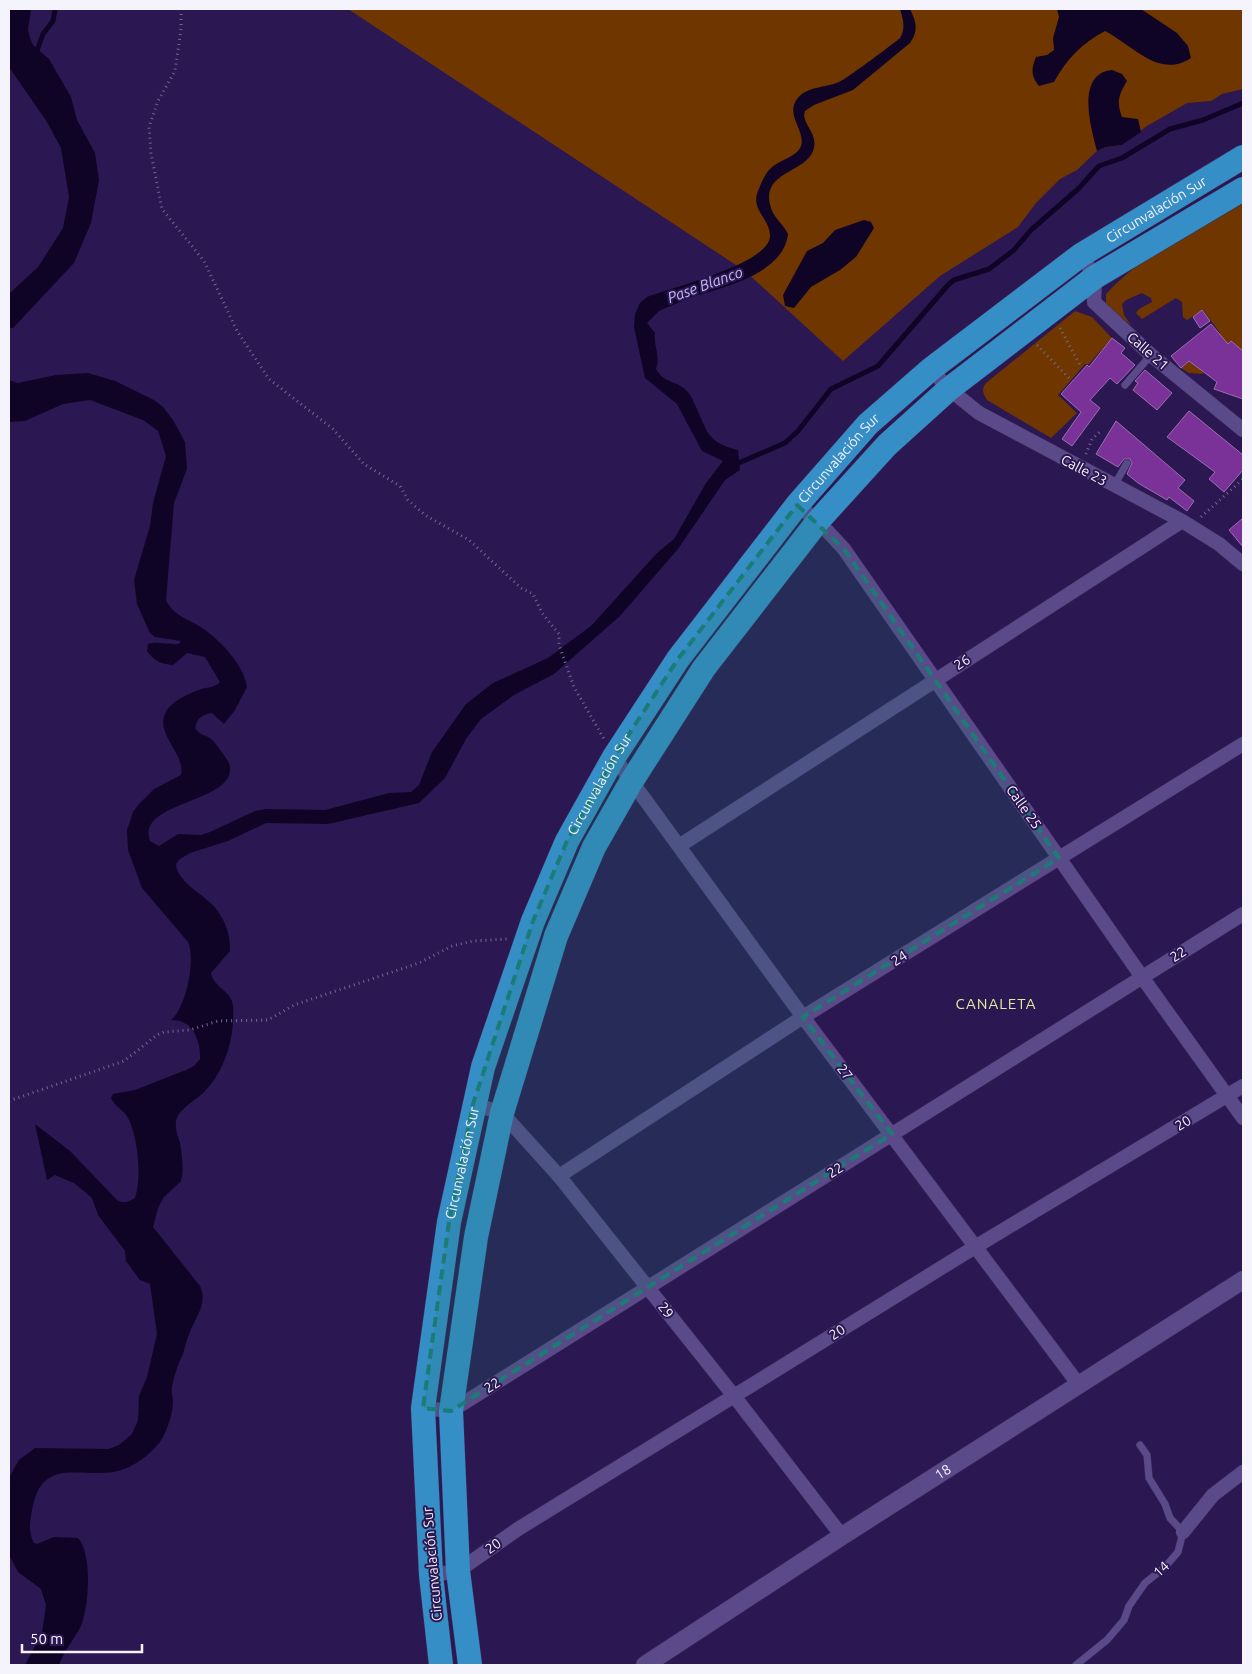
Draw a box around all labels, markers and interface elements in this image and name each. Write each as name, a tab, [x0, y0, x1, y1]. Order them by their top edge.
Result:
street label: Circunvalación Sur	[1103, 173, 1210, 246]
water label: Pase Blanco	[665, 263, 745, 306]
street label: Calle 21	[1124, 329, 1172, 373]
street label: Circunvalación Sur	[794, 409, 883, 506]
street label: Calle 23	[1058, 451, 1110, 489]
street label: 26	[951, 651, 973, 673]
street label: Circunvalación Sur	[564, 730, 636, 838]
street label: Calle 25	[1003, 782, 1045, 832]
street label: 22	[1167, 943, 1189, 965]
street label: 24	[888, 947, 910, 969]
district label: CANALETA	[955, 995, 1037, 1012]
street label: 27	[834, 1061, 856, 1083]
street label: Circunvalación Sur	[442, 1105, 482, 1221]
street label: 20	[1172, 1112, 1194, 1134]
street label: 22	[824, 1159, 846, 1181]
street label: 29	[655, 1299, 677, 1321]
street label: 20	[826, 1321, 848, 1343]
street label: 22	[481, 1374, 503, 1396]
street label: 18	[932, 1461, 954, 1483]
street label: Circunvalación Sur	[419, 1506, 445, 1622]
street label: 20	[482, 1535, 504, 1557]
street label: 14	[1150, 1558, 1172, 1580]
scale bar	[22, 1622, 142, 1654]
text: 50 m	[30, 1630, 63, 1647]

